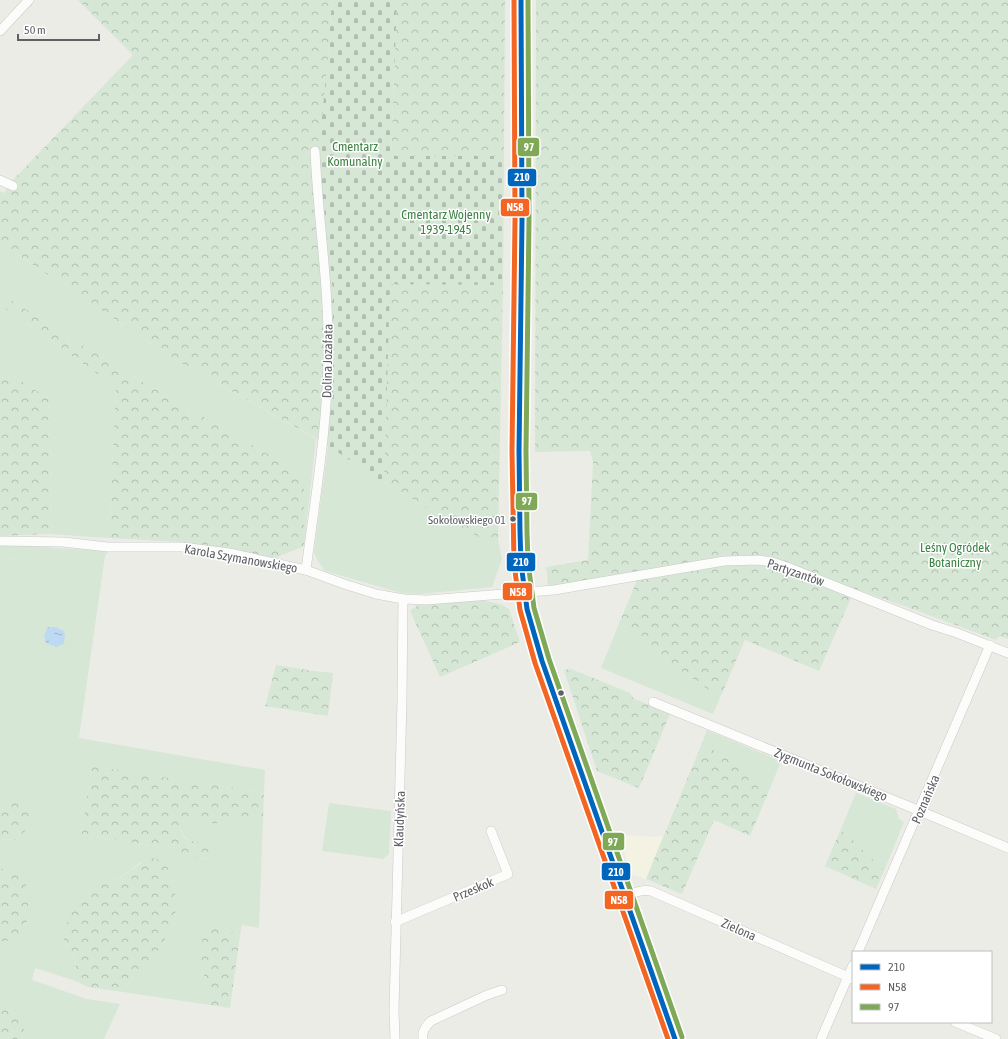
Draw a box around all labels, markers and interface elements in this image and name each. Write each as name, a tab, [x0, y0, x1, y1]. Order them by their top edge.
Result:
scale bar	[18, 16, 99, 42]
text: 50 m	[24, 23, 46, 37]
line badge: 97	[517, 137, 540, 157]
park label: Cmentarz Komunalny	[327, 139, 383, 169]
text: 97	[524, 141, 534, 153]
line badge: 210	[507, 168, 537, 187]
text: 210	[514, 171, 530, 183]
line badge: N58	[500, 198, 530, 217]
text: N58	[507, 201, 523, 213]
park label: Cmentarz Wojenny 1939-1945	[401, 207, 491, 237]
street label: Dolina Jozafata	[319, 324, 336, 398]
line badge: 97	[515, 492, 538, 511]
text: 97	[522, 495, 532, 507]
place label: Sokołowskiego 01	[428, 513, 506, 527]
marker: Sokołowskiego 01	[508, 514, 518, 524]
park label: Leśny Ogródek Botaniczny	[920, 540, 990, 570]
street label: Karola Szymanowskiego	[183, 541, 299, 576]
line badge: 210	[506, 552, 536, 572]
text: 210	[513, 556, 529, 568]
street label: Partyzantów	[765, 556, 827, 589]
line badge: N58	[502, 582, 533, 601]
text: N58	[510, 586, 526, 598]
unlabelled marker	[556, 688, 566, 698]
street label: Zygmunta Sokołowskiego	[772, 745, 890, 804]
street label: Poznańska	[908, 772, 943, 826]
street label: Klaudyńska	[391, 791, 408, 847]
line badge: 97	[602, 832, 625, 851]
text: 97	[608, 836, 618, 848]
line badge: 210	[601, 862, 631, 881]
text: 210	[608, 866, 624, 878]
street label: Przeskok	[451, 874, 496, 905]
line badge: N58	[604, 890, 634, 910]
text: N58	[611, 894, 627, 906]
street label: Zielona	[719, 915, 759, 944]
legend	[852, 951, 992, 1023]
text: 210	[888, 960, 905, 974]
text: N58	[888, 980, 907, 994]
text: 97	[888, 1000, 900, 1014]

